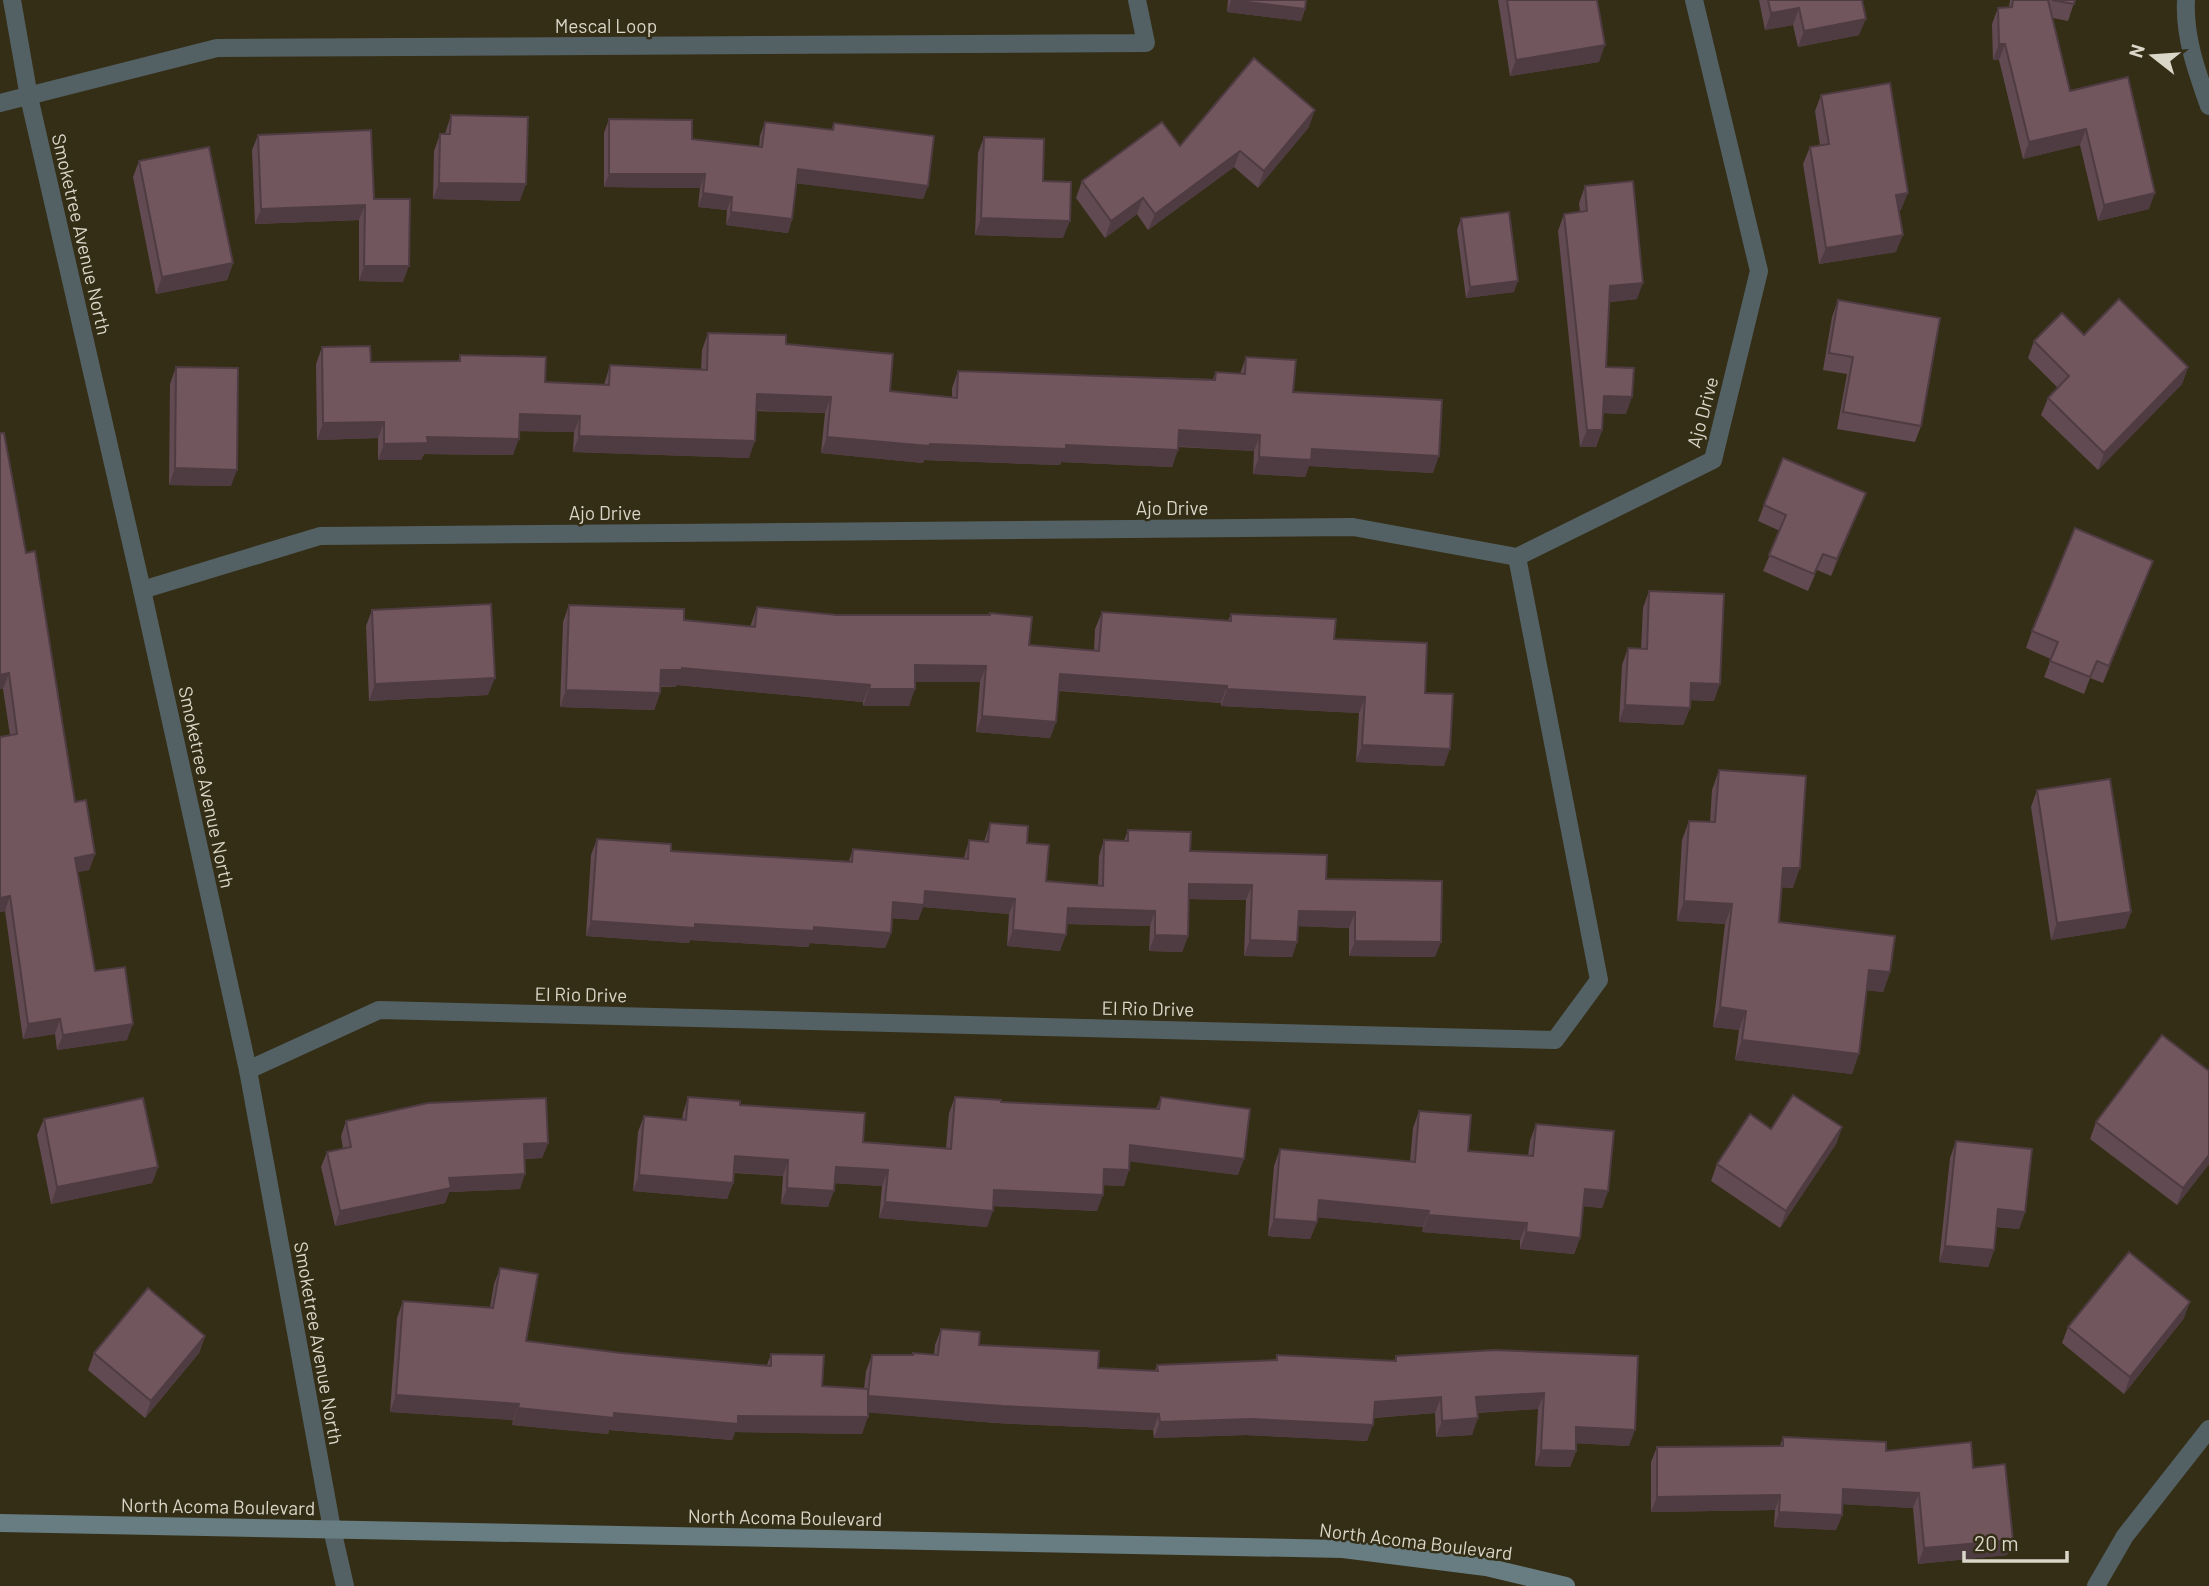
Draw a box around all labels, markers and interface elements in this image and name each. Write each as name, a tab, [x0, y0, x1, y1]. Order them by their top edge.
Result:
street label: Mescal Loop	[555, 14, 657, 37]
north arrow	[2118, 21, 2188, 91]
text: N	[2123, 41, 2149, 60]
street label: Smoketree Avenue North	[48, 131, 116, 337]
street label: Ajo Drive	[1681, 374, 1723, 450]
street label: Ajo Drive	[1136, 496, 1208, 519]
street label: Ajo Drive	[569, 501, 641, 524]
street label: Smoketree Avenue North	[174, 684, 240, 890]
street label: El Rio Drive	[534, 982, 628, 1006]
street label: El Rio Drive	[1101, 996, 1195, 1020]
street label: Smoketree Avenue North	[290, 1240, 348, 1446]
street label: North Acoma Boulevard	[121, 1493, 315, 1519]
street label: North Acoma Boulevard	[688, 1504, 882, 1530]
street label: North Acoma Boulevard	[1318, 1518, 1514, 1564]
scale bar	[1964, 1520, 2067, 1564]
text: 20 m	[1974, 1530, 2019, 1555]

